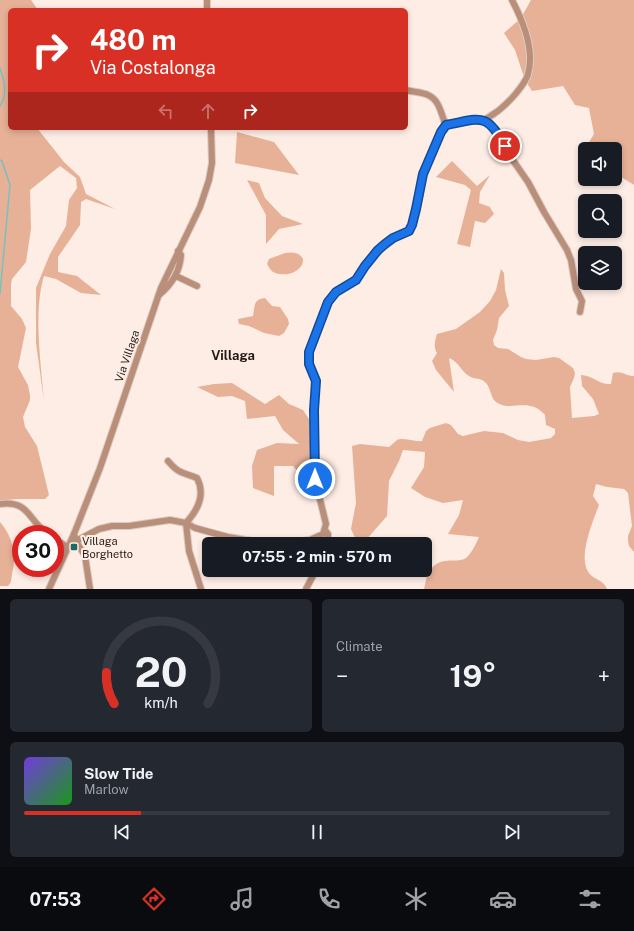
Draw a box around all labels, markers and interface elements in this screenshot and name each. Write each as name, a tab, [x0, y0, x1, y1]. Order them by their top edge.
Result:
text: 480 m	[90, 23, 177, 56]
icon: right	[24, 24, 76, 76]
text: Via Costalonga	[90, 57, 216, 78]
icon: left	[155, 100, 177, 122]
icon: ahead	[197, 100, 219, 122]
icon: right	[239, 100, 261, 122]
pin	[488, 129, 522, 163]
icon: arrive	[494, 135, 516, 157]
map controls	[578, 142, 622, 290]
button: sound	[578, 142, 622, 186]
button: search	[578, 194, 622, 238]
button: layers	[578, 246, 622, 290]
street label: Via Villaga	[113, 328, 141, 384]
district label: Villaga	[211, 348, 255, 363]
position arrow	[294, 458, 336, 500]
speed limit sign: 30	[12, 525, 64, 577]
place label: Villaga Borghetto	[82, 535, 133, 560]
marker: Villaga Borghetto	[69, 542, 79, 552]
text: 07:55 · 2 min · 570 m	[242, 548, 392, 565]
text: Climate	[336, 639, 383, 654]
text: 20	[134, 646, 188, 695]
text: 19°	[450, 658, 496, 694]
text: −	[336, 663, 348, 689]
text: +	[598, 663, 610, 689]
text: km/h	[144, 693, 178, 710]
text: Slow Tide	[84, 765, 153, 782]
text: Marlow	[84, 782, 129, 797]
icon: previous	[111, 821, 133, 843]
icon: pause	[306, 821, 328, 843]
icon: next	[501, 821, 523, 843]
icon: directions	[140, 885, 168, 913]
icon: music	[228, 885, 256, 913]
icon: phone	[315, 885, 343, 913]
icon: climate	[402, 885, 430, 913]
icon: car	[489, 885, 517, 913]
icon: filters	[576, 885, 604, 913]
text: 07:53	[30, 889, 81, 910]

